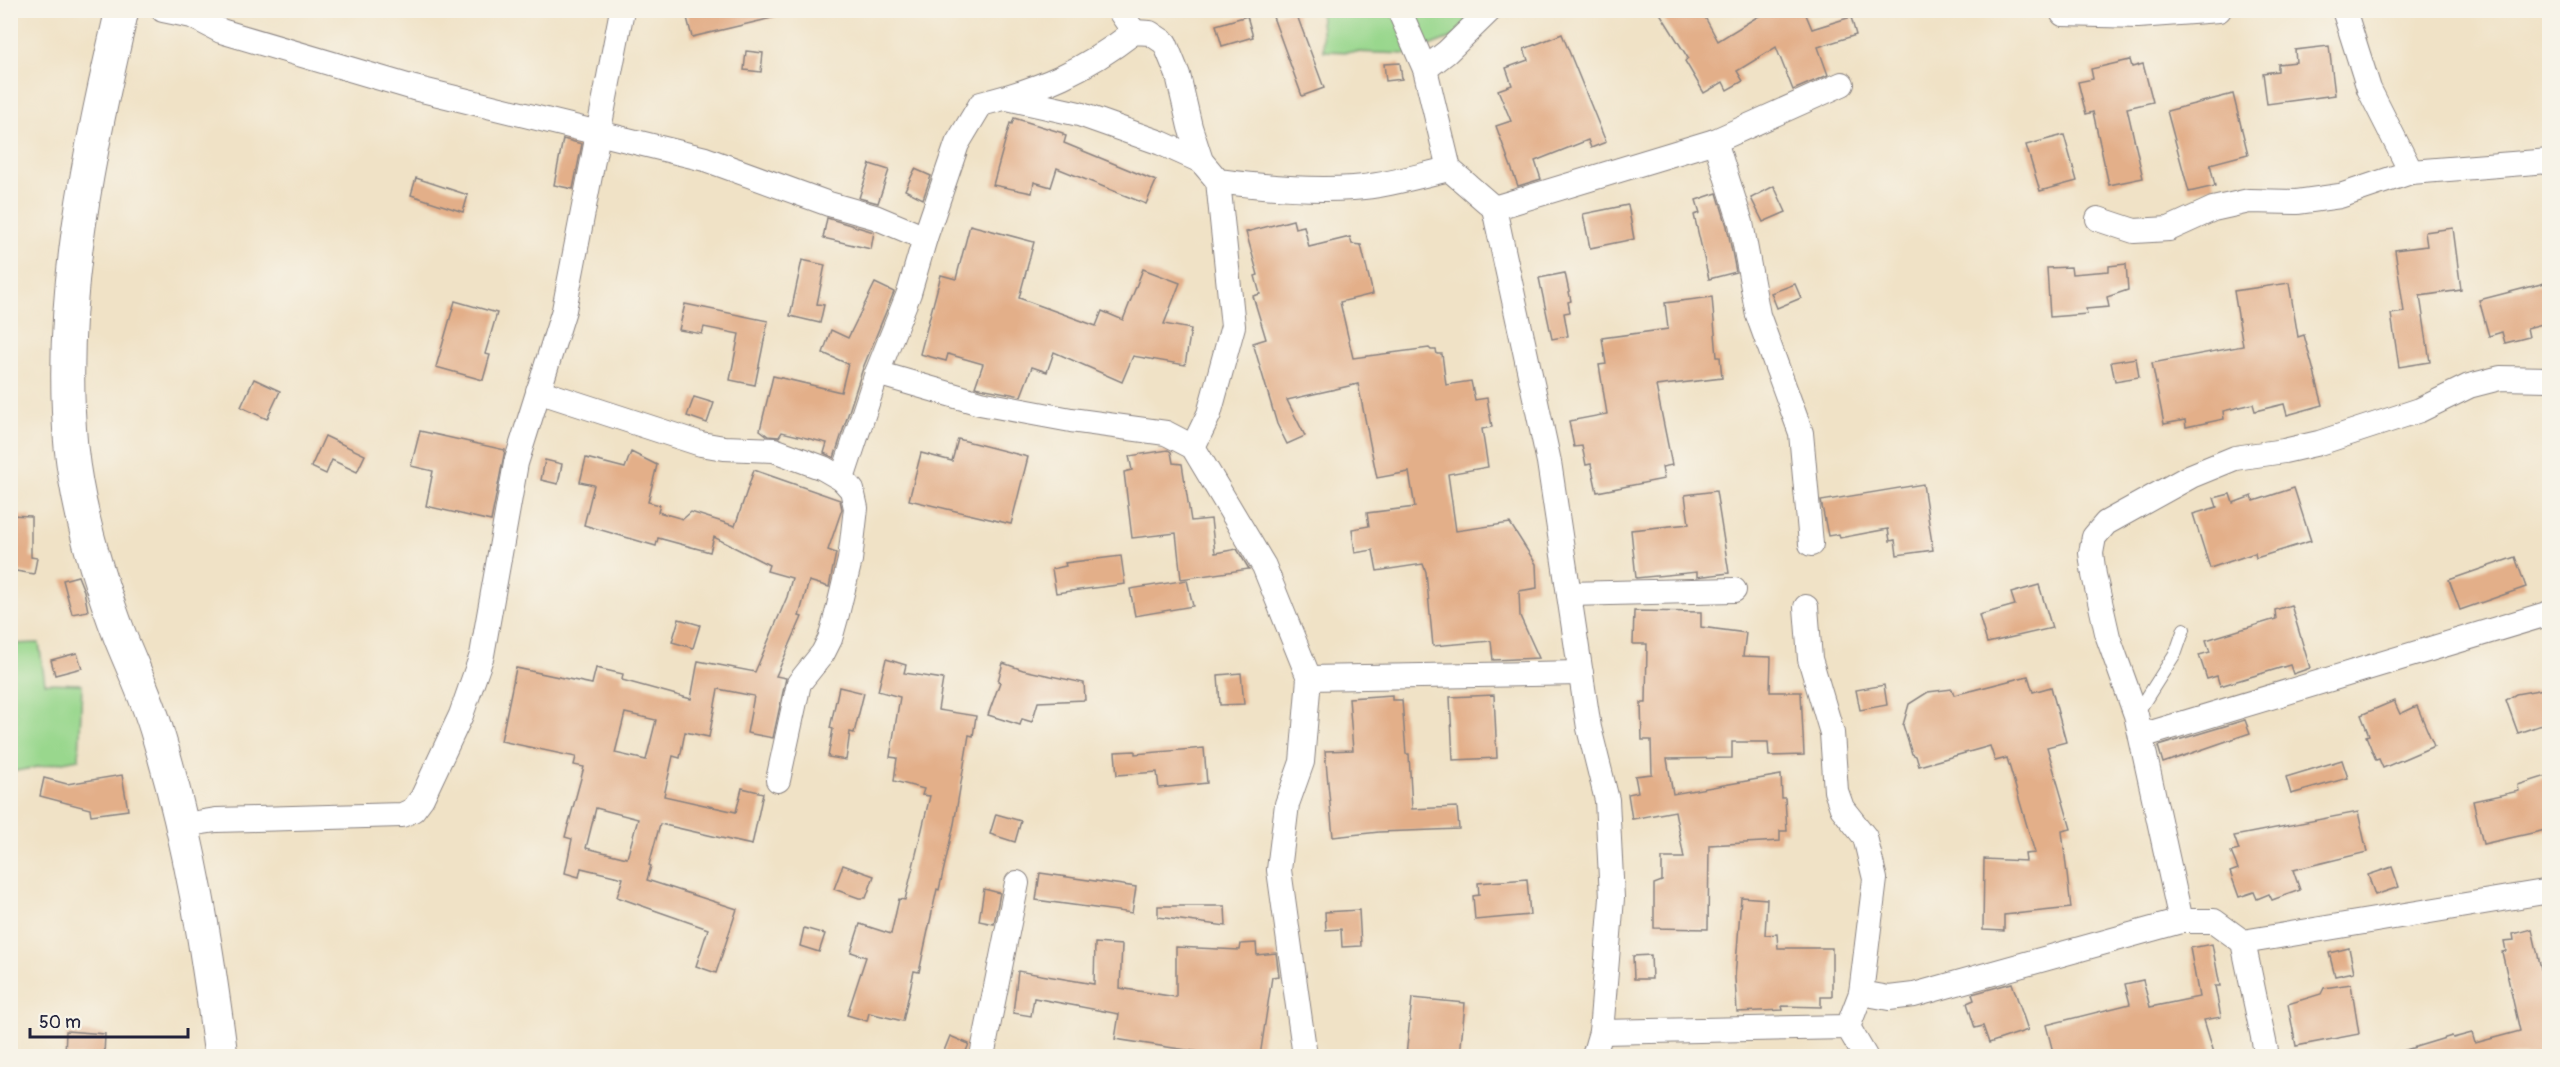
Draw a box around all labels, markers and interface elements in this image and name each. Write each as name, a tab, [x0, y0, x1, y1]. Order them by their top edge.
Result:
scale bar	[30, 1001, 188, 1039]
text: 50 m	[39, 1011, 81, 1034]

